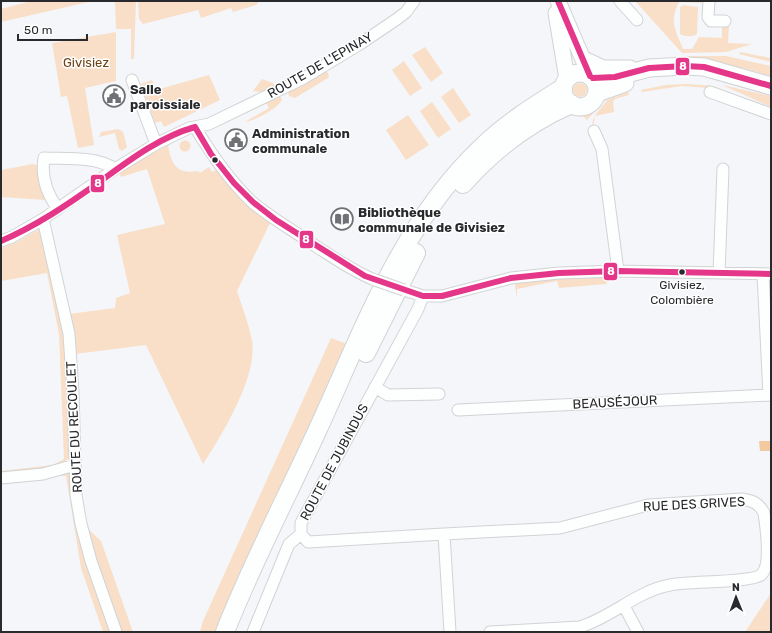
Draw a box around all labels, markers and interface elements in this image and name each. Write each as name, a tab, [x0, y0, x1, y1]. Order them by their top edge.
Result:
scale bar	[18, 16, 87, 42]
text: 50 m	[24, 23, 52, 37]
street label: ROUTE DE L'EPINAY	[265, 29, 376, 101]
park label: Givisiez	[63, 55, 109, 70]
line badge: 8	[675, 57, 690, 76]
text: 8	[679, 60, 687, 73]
place label: Salle paroissiale	[130, 82, 201, 112]
public building icon: Salle paroissiale	[101, 83, 127, 109]
place label: Administration communale	[252, 126, 350, 156]
public building icon: Administration communale	[223, 127, 249, 153]
unlabelled marker	[210, 155, 220, 165]
line badge: 8	[90, 174, 105, 193]
text: 8	[94, 177, 102, 190]
place label: Bibliothèque communale de Givisiez	[358, 205, 505, 235]
library icon: Bibliothèque communale de Givisiez	[329, 206, 355, 232]
line badge: 8	[299, 230, 314, 249]
text: 8	[302, 233, 310, 246]
line badge: 8	[603, 262, 618, 281]
text: 8	[607, 265, 615, 278]
marker: Givisiez, Colombière	[677, 267, 687, 277]
place label: Givisiez, Colombière	[650, 278, 714, 307]
street label: ROUTE DU RECOULET	[63, 360, 85, 493]
street label: BEAUSÉJOUR	[572, 392, 658, 412]
street label: ROUTE DE JUBINDUS	[297, 401, 371, 523]
street label: RUE DES GRIVES	[643, 494, 745, 514]
north arrow	[716, 577, 756, 617]
text: N	[732, 581, 740, 594]

